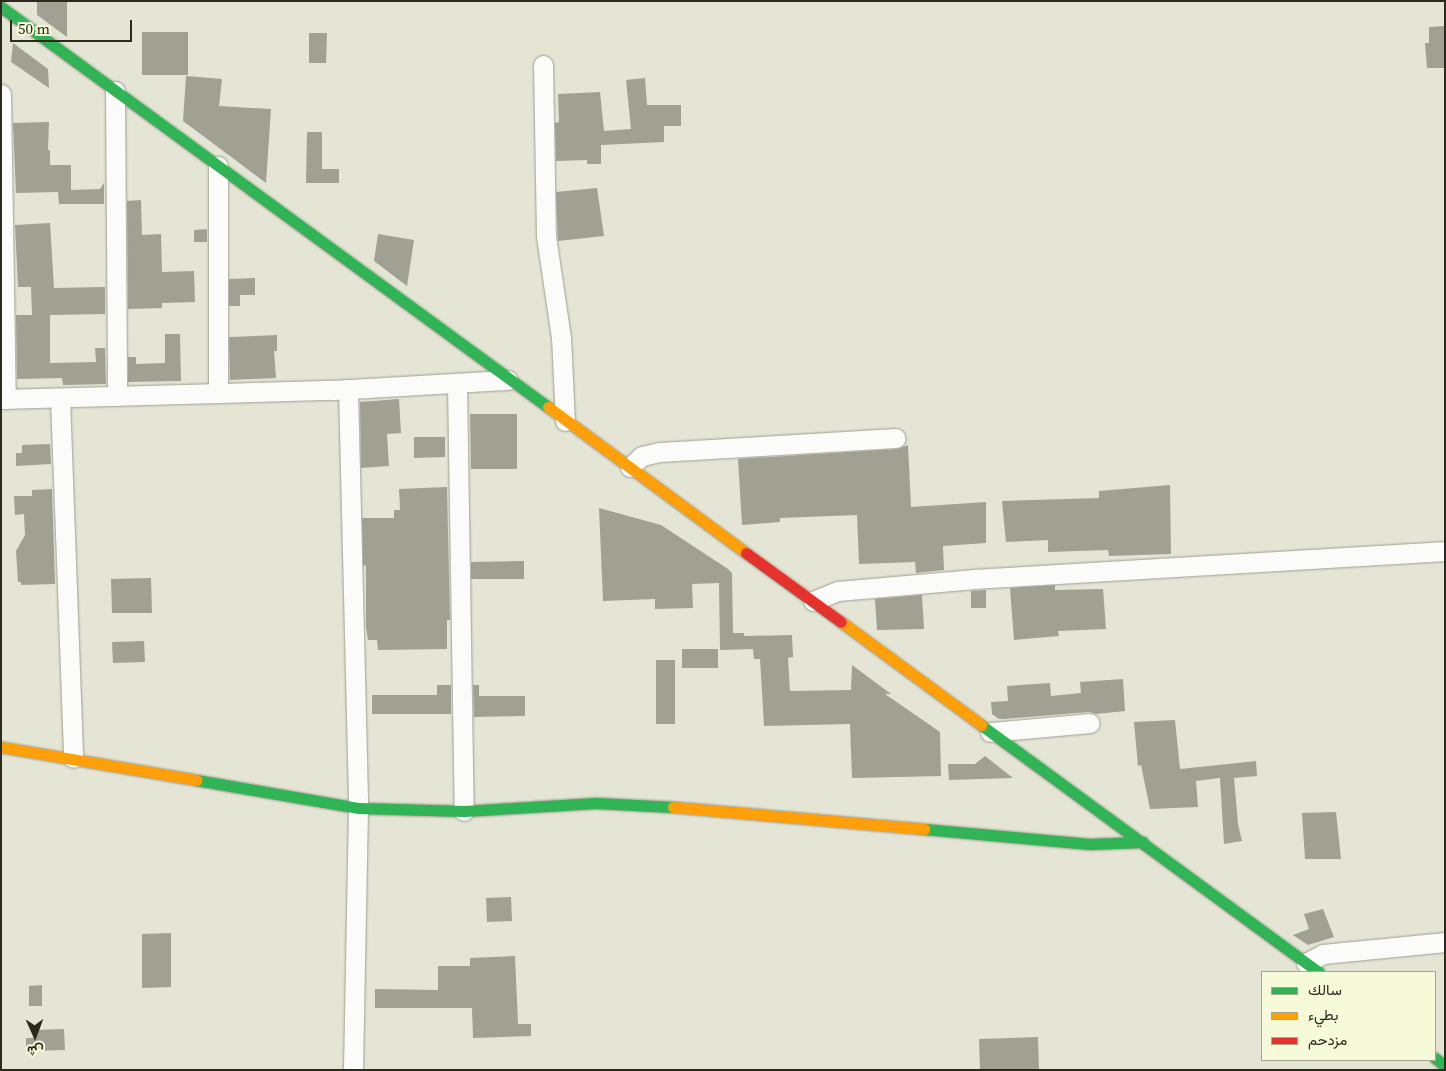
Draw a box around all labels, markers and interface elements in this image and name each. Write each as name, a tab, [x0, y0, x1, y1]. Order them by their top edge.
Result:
scale bar	[12, 10, 135, 42]
text: 50 m	[18, 18, 50, 39]
legend	[1261, 971, 1436, 1061]
text: سالك	[1308, 979, 1342, 1000]
text: بطيء	[1308, 1004, 1338, 1025]
north arrow	[10, 1011, 60, 1061]
text: مزدحم	[1308, 1029, 1347, 1050]
text: ش	[27, 1041, 44, 1061]

